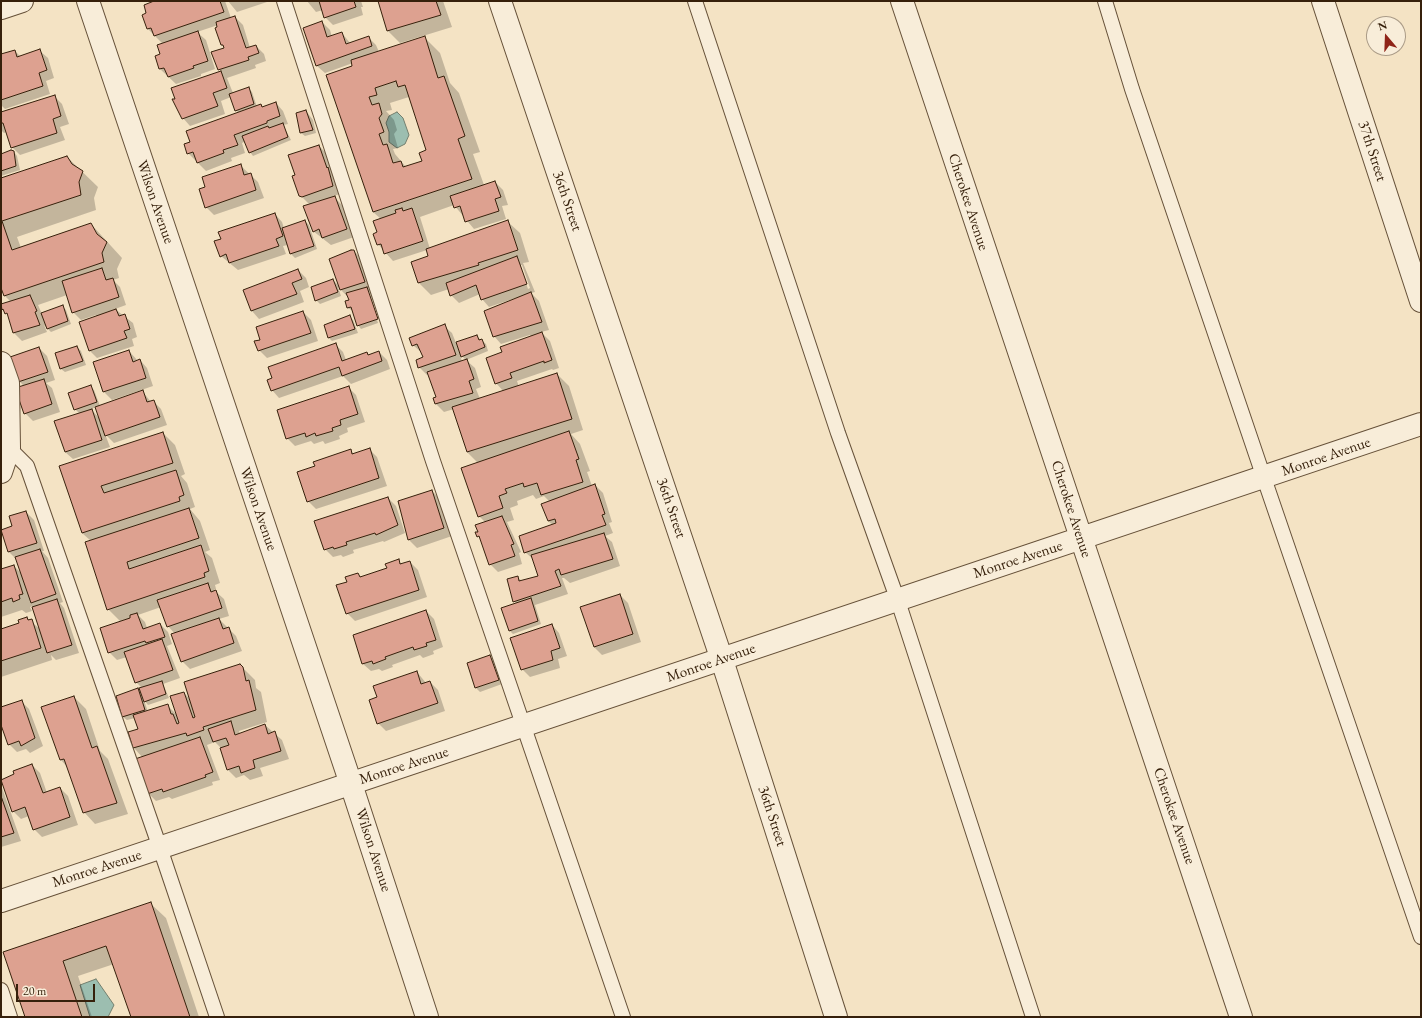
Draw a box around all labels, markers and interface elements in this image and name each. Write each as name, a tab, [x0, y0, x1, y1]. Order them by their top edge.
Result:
north arrow	[1366, 16, 1406, 56]
text: N	[1376, 18, 1389, 34]
street label: 37th Street	[1354, 118, 1390, 184]
street label: Cherokee Avenue	[944, 151, 992, 253]
street label: Wilson Avenue	[132, 158, 178, 246]
street label: 36th Street	[548, 168, 586, 234]
street label: Monroe Avenue	[1279, 433, 1373, 481]
street label: Cherokee Avenue	[1047, 458, 1095, 560]
street label: Wilson Avenue	[235, 465, 281, 553]
street label: 36th Street	[652, 475, 690, 541]
street label: Monroe Avenue	[971, 537, 1065, 583]
street label: Monroe Avenue	[664, 639, 758, 687]
street label: Monroe Avenue	[357, 743, 451, 789]
street label: Cherokee Avenue	[1149, 765, 1199, 867]
street label: 36th Street	[754, 783, 790, 849]
street label: Wilson Avenue	[351, 806, 395, 894]
street label: Monroe Avenue	[50, 846, 144, 892]
scale bar	[18, 976, 97, 1002]
text: 20 m	[23, 983, 46, 999]

